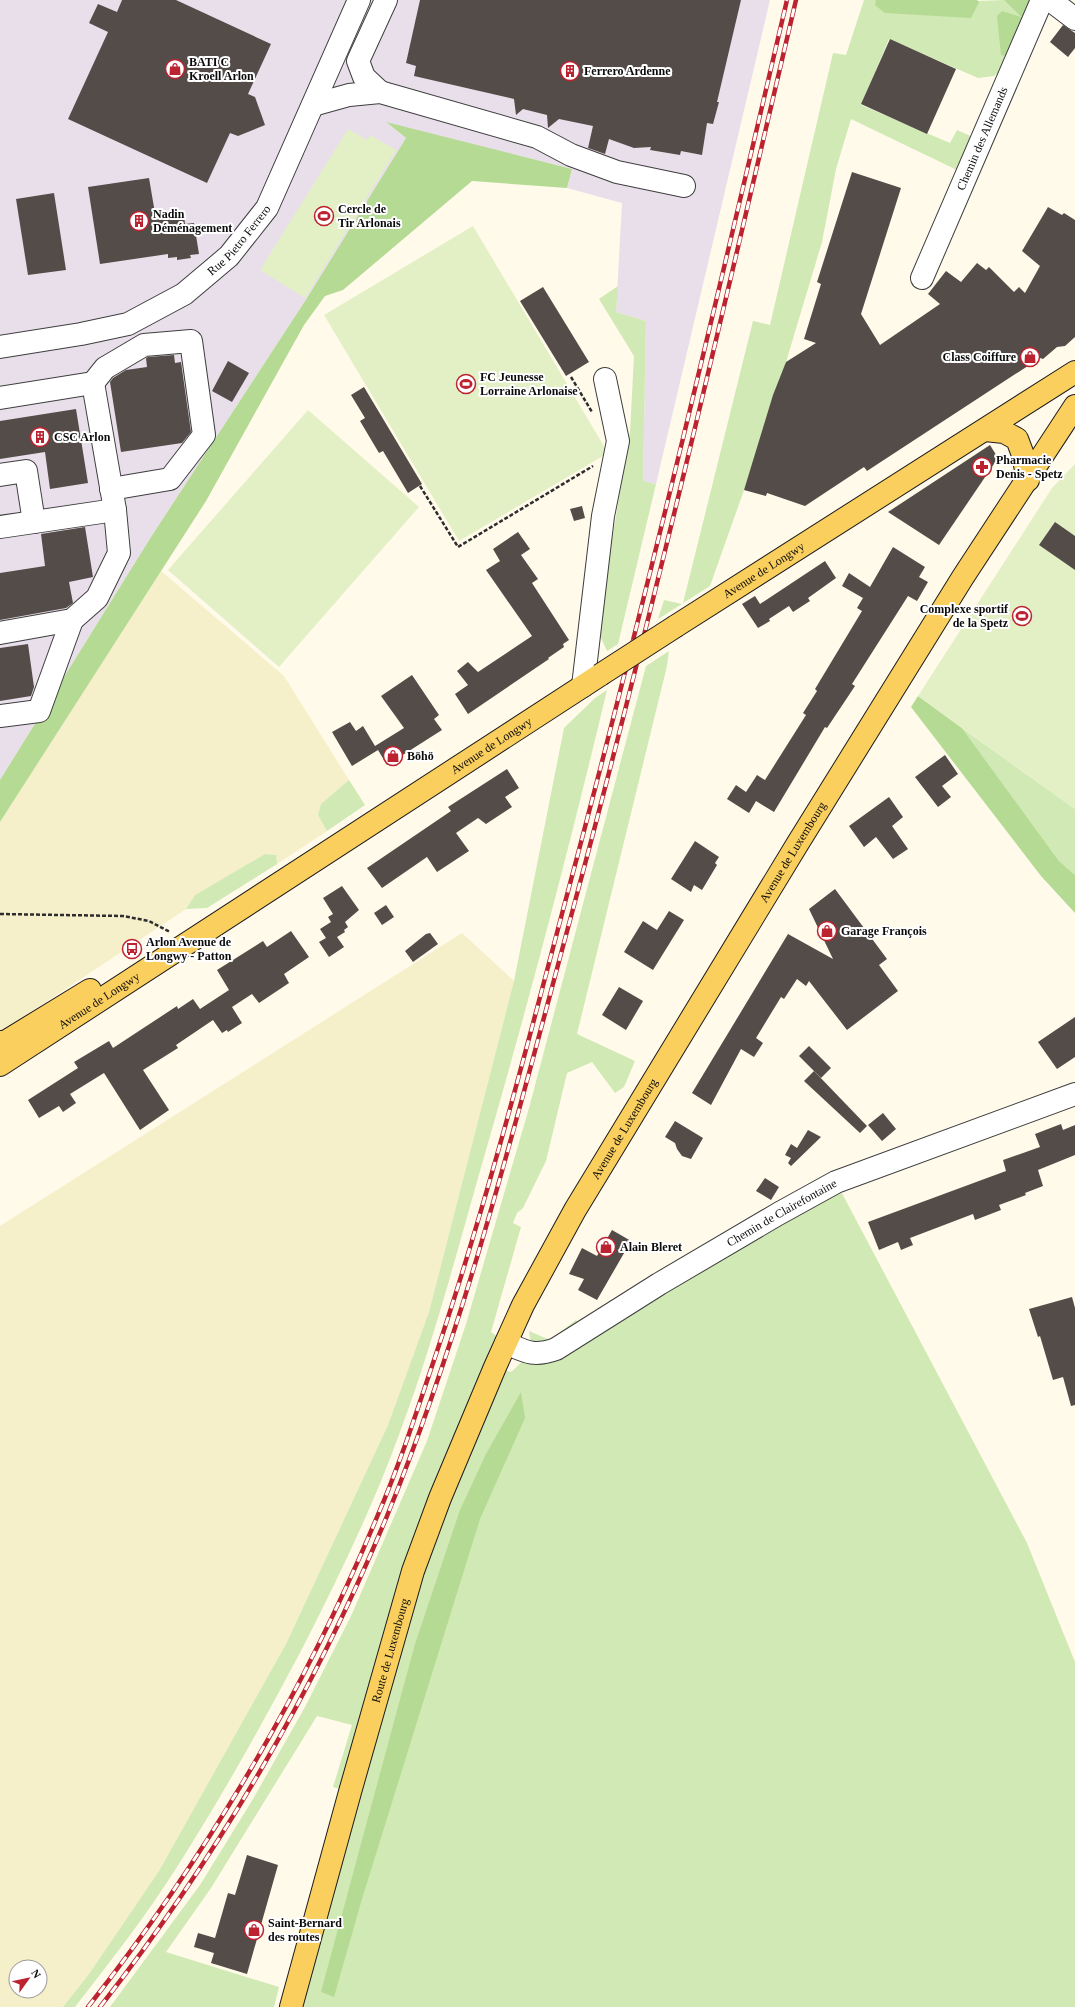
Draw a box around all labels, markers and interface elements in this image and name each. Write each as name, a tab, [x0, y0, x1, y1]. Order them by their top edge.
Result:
place label: BATI C Kroell Arlon	[189, 55, 254, 83]
shop icon: BATI C Kroell Arlon	[164, 58, 186, 80]
building icon: Ferrero Ardenne	[559, 60, 581, 82]
place label: Ferrero Ardenne	[584, 64, 671, 78]
street label: Chemin des Allemands	[954, 84, 1011, 192]
street label: Rue Pietro Ferrero	[204, 202, 274, 278]
place label: Cercle de Tir Arlonais	[338, 202, 401, 230]
sports icon: Cercle de Tir Arlonais	[313, 205, 335, 227]
place label: Nadin Déménagement	[153, 207, 232, 235]
building icon: Nadin Déménagement	[128, 210, 150, 232]
shop icon: Class Coiffure	[1019, 346, 1041, 368]
place label: Class Coiffure	[943, 350, 1017, 364]
place label: FC Jeunesse Lorraine Arlonaise	[480, 370, 578, 398]
sports icon: FC Jeunesse Lorraine Arlonaise	[455, 373, 477, 395]
building icon: CSC Arlon	[29, 426, 51, 448]
place label: CSC Arlon	[54, 430, 111, 444]
place label: Pharmacie Denis - Spetz	[996, 453, 1063, 481]
pharmacy icon: Pharmacie Denis - Spetz	[971, 456, 993, 478]
street label: Avenue de Longwy	[720, 539, 807, 601]
place label: Complexe sportif de la Spetz	[920, 602, 1009, 630]
sports icon: Complexe sportif de la Spetz	[1011, 605, 1033, 627]
street label: Avenue de Longwy	[448, 714, 534, 777]
shop icon: Böhö	[382, 745, 404, 767]
place label: Böhö	[407, 749, 434, 763]
street label: Avenue de Luxembourg	[757, 799, 829, 905]
shop icon: Garage François	[816, 920, 838, 942]
place label: Garage François	[841, 924, 927, 938]
place label: Arlon Avenue de Longwy - Patton	[146, 935, 232, 963]
bus stop icon: Arlon Avenue de Longwy - Patton	[121, 938, 143, 960]
street label: Avenue de Longwy	[56, 969, 142, 1032]
street label: Avenue de Luxembourg	[588, 1076, 660, 1182]
street label: Chemin de Clairefontaine	[724, 1176, 839, 1250]
shop icon: Alain Bleret	[595, 1236, 617, 1258]
place label: Alain Bleret	[620, 1240, 682, 1254]
street label: Route de Luxembourg	[369, 1597, 412, 1704]
place label: Saint-Bernard des routes	[268, 1916, 342, 1944]
shop icon: Saint-Bernard des routes	[243, 1919, 265, 1941]
north arrow	[8, 1959, 48, 1999]
text: N	[29, 1967, 44, 1980]

